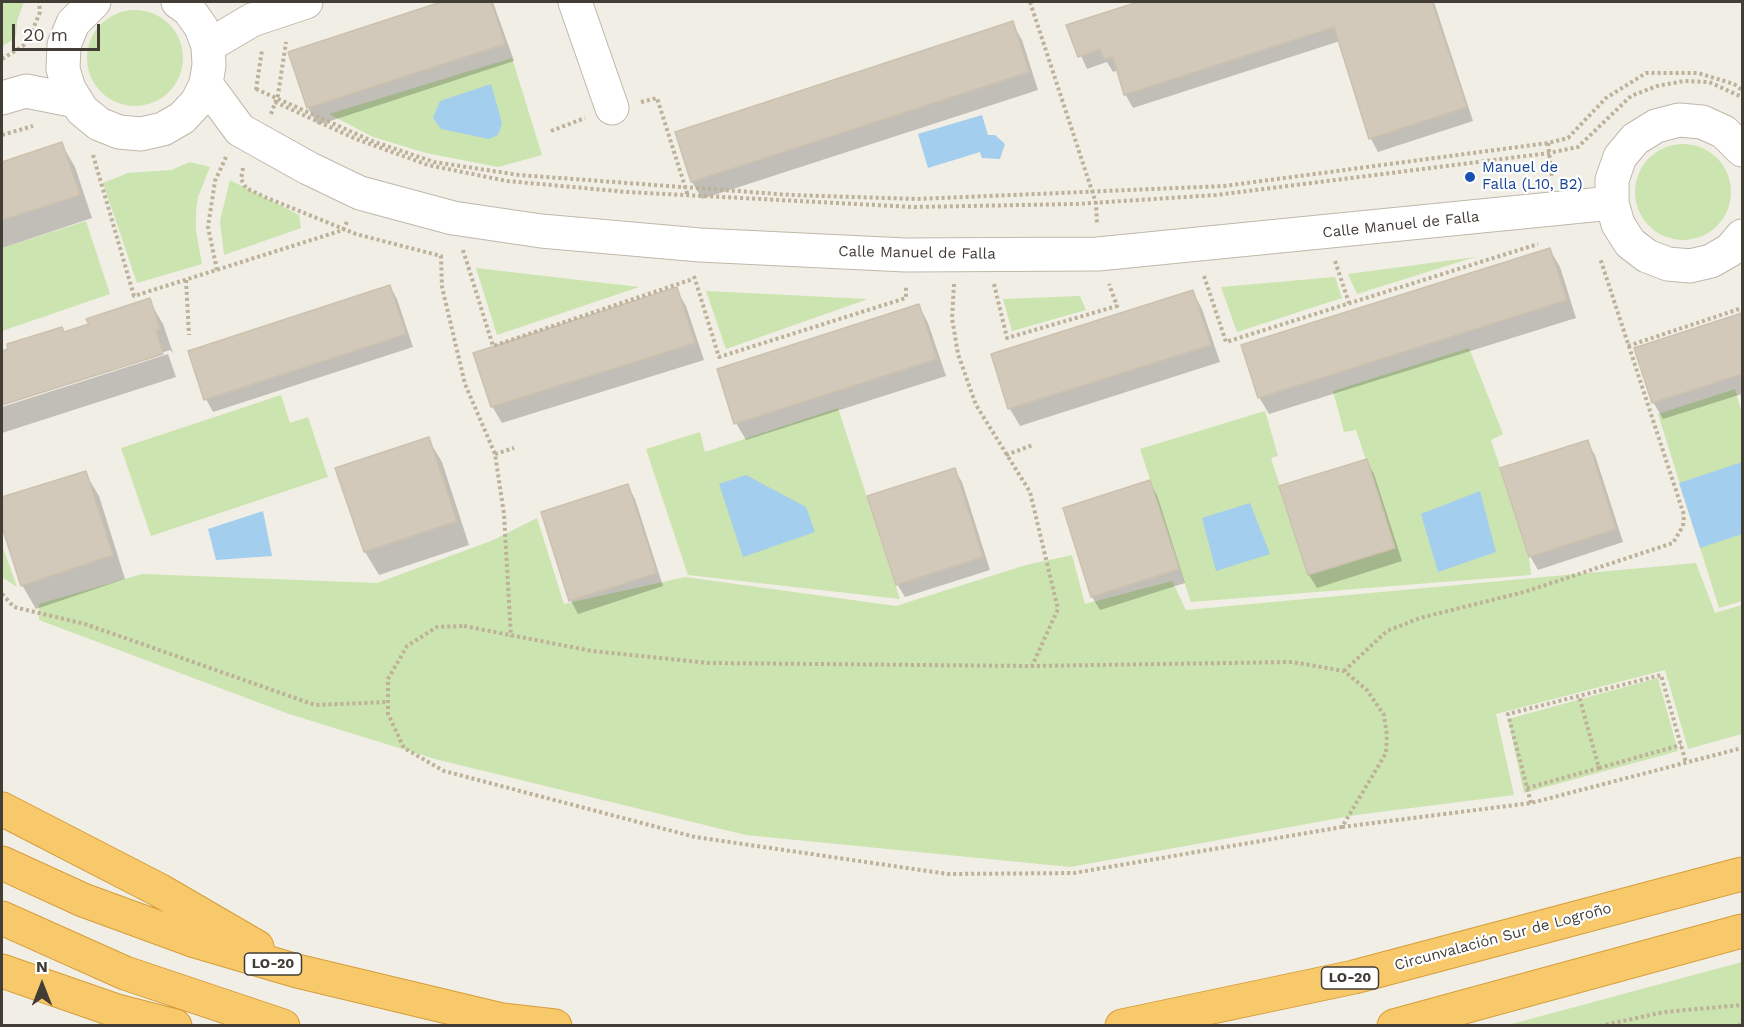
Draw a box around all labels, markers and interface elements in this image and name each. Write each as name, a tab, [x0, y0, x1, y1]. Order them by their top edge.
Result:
scale bar	[15, 12, 104, 50]
text: 20 m	[23, 24, 68, 45]
place label: Manuel de Falla (L10, B2)	[1482, 159, 1582, 194]
marker: Manuel de Falla (L10, B2)	[1463, 170, 1477, 184]
street label: Calle Manuel de Falla	[1322, 208, 1480, 242]
street label: Calle Manuel de Falla	[838, 243, 996, 263]
street label: Circunvalación Sur de Logroño	[1393, 899, 1613, 975]
road number: LO-20	[244, 953, 302, 975]
north arrow	[12, 955, 72, 1015]
text: N	[36, 957, 48, 976]
road number: LO-20	[1322, 967, 1378, 989]

